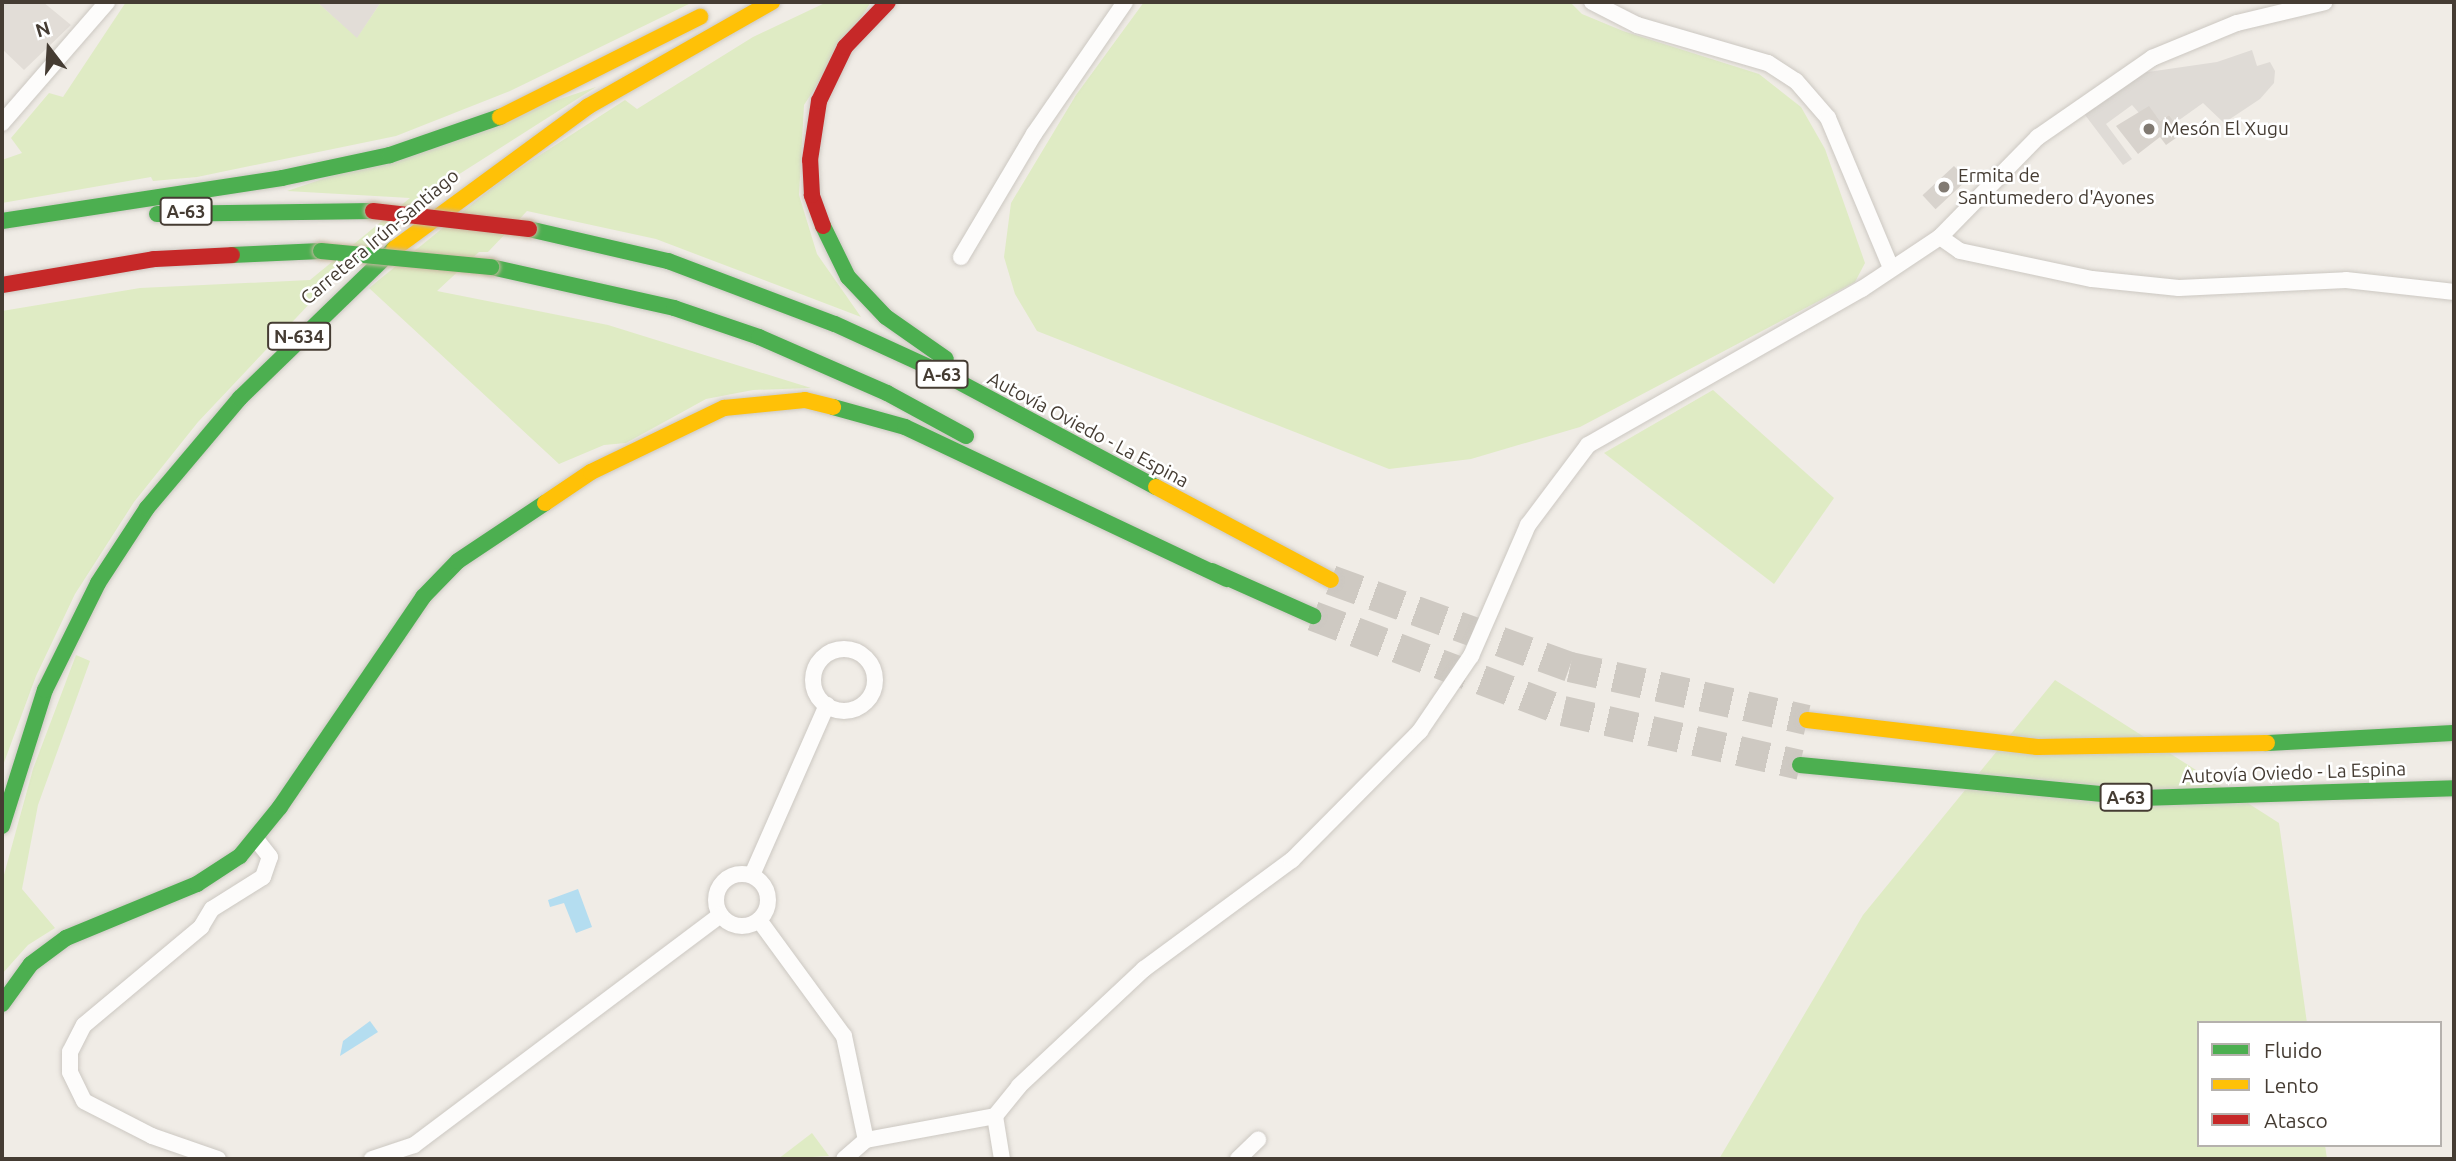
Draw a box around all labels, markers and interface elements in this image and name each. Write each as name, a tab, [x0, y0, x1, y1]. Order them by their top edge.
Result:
north arrow	[14, 14, 84, 84]
text: N	[33, 16, 53, 42]
place label: Mesón El Xugu	[2163, 118, 2289, 140]
marker: Mesón El Xugu	[2141, 121, 2157, 137]
street label: Carretera Irún-Santiago	[296, 164, 464, 310]
place label: Ermita de Santumedero d'Ayones	[1958, 165, 2155, 209]
marker: Ermita de Santumedero d'Ayones	[1936, 179, 1952, 195]
road number: A-63	[158, 196, 214, 226]
road number: N-634	[266, 322, 332, 350]
road number: A-63	[914, 360, 970, 388]
street label: Autovía Oviedo - La Espina	[984, 367, 1192, 493]
street label: Autovía Oviedo - La Espina	[2182, 758, 2406, 788]
road number: A-63	[2098, 782, 2154, 812]
legend	[2197, 1021, 2442, 1147]
text: Fluido	[2264, 1038, 2322, 1062]
text: Lento	[2264, 1073, 2319, 1097]
text: Atasco	[2264, 1108, 2328, 1132]

